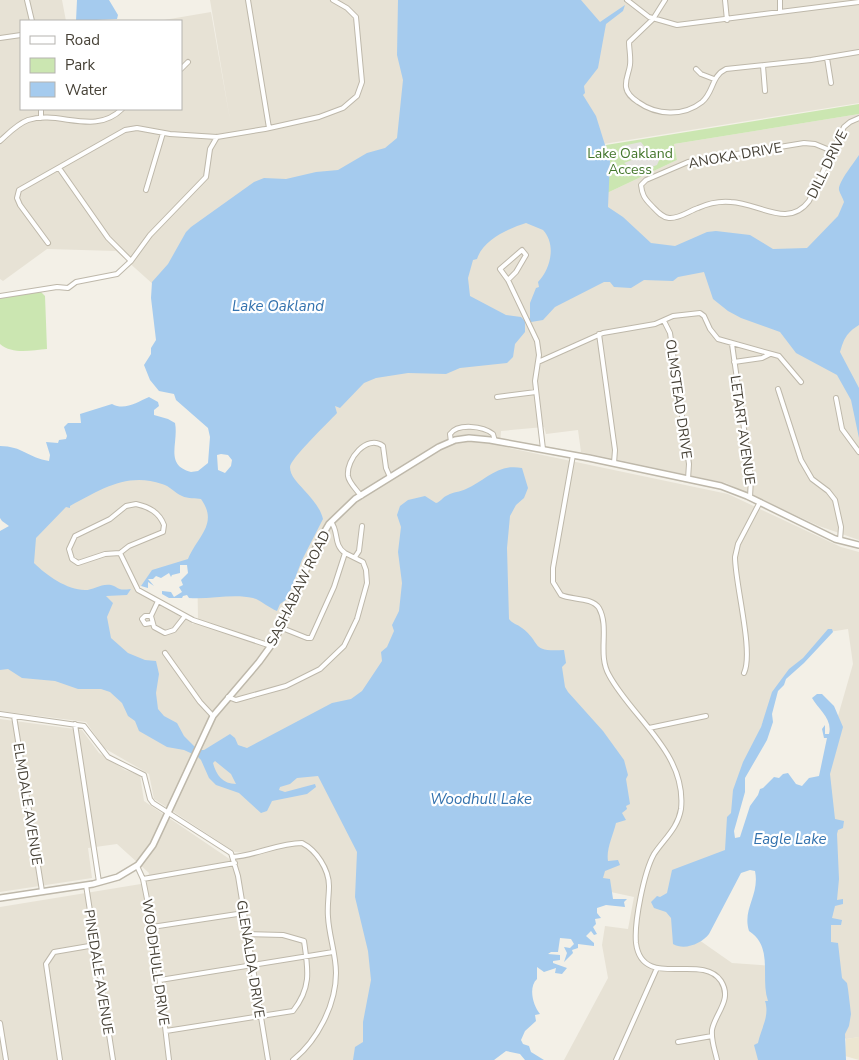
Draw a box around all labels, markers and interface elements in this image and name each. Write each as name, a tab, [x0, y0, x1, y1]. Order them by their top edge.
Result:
legend	[20, 20, 182, 110]
text: Road	[65, 30, 100, 50]
text: Park	[65, 55, 95, 75]
text: Water	[65, 80, 108, 100]
street label: DILL DRIVE	[803, 127, 852, 202]
street label: ANOKA DRIVE	[687, 138, 783, 173]
park label: Lake Oakland Access	[587, 144, 673, 179]
water label: Lake Oakland	[232, 296, 324, 316]
street label: OLMSTEAD DRIVE	[661, 338, 696, 460]
street label: LETART AVENUE	[725, 374, 760, 486]
street label: SASHABAW ROAD	[262, 527, 335, 649]
street label: ELMDALE AVENUE	[8, 742, 47, 867]
water label: Woodhull Lake	[430, 789, 532, 809]
water label: Eagle Lake	[754, 829, 826, 849]
street label: WOODHULL DRIVE	[137, 897, 174, 1027]
street label: GLENALDA DRIVE	[232, 899, 269, 1019]
street label: PINEDALE AVENUE	[79, 908, 118, 1036]

